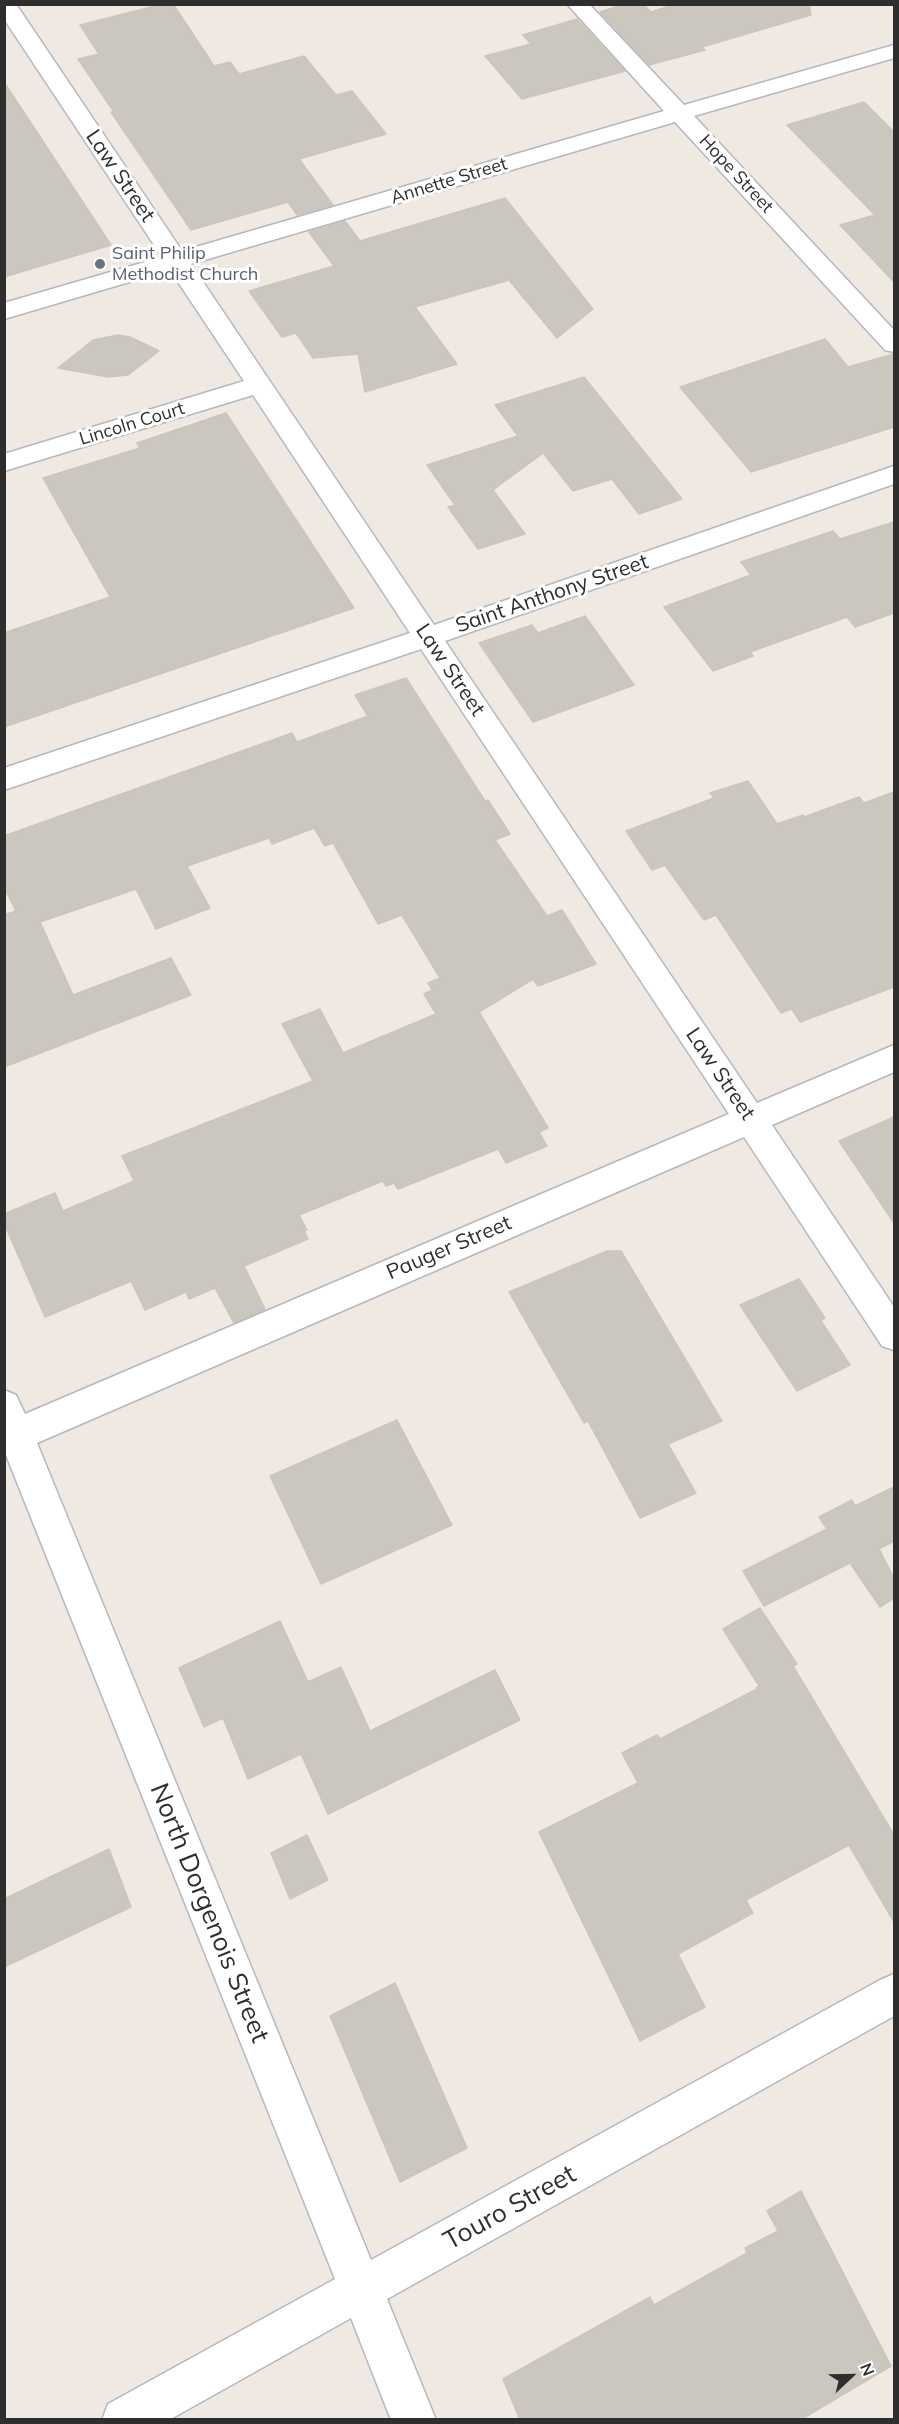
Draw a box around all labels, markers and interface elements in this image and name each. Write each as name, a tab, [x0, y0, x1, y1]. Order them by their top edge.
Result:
street label: Law Street	[80, 125, 160, 227]
street label: Hope Street	[694, 130, 778, 218]
street label: Annette Street	[388, 153, 510, 209]
place label: Saint Philip Methodist Church	[112, 243, 258, 286]
marker: Saint Philip Methodist Church	[93, 257, 107, 271]
street label: Lincoln Court	[77, 398, 187, 450]
street label: Saint Anthony Street	[452, 549, 652, 639]
street label: Law Street	[410, 619, 490, 721]
street label: Law Street	[680, 1023, 760, 1125]
street label: Pauger Street	[383, 1210, 515, 1286]
street label: North Dorgenois Street	[143, 1779, 275, 2047]
street label: Touro Street	[438, 2159, 582, 2257]
north arrow	[821, 2346, 881, 2406]
text: N	[856, 2360, 879, 2379]

